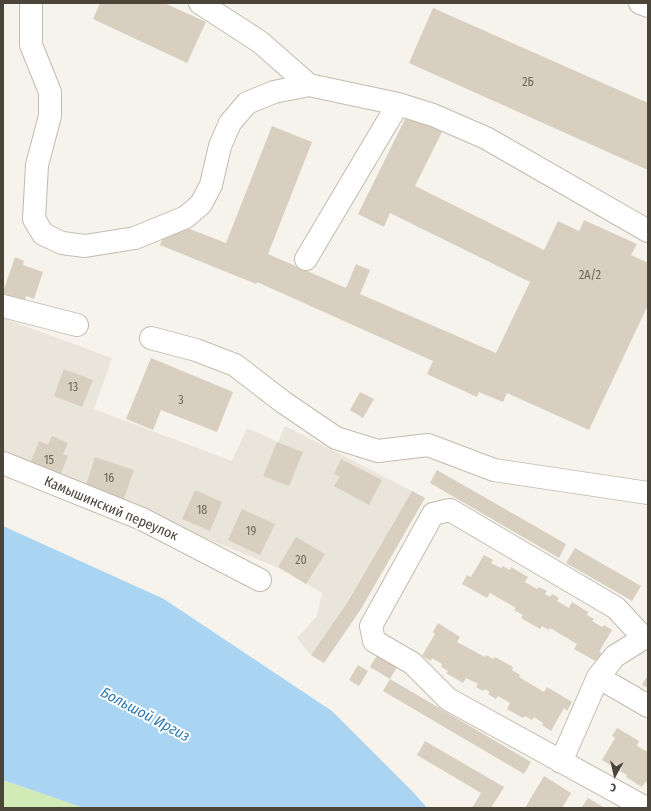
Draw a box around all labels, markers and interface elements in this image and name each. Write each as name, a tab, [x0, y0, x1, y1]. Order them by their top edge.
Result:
house number: 2Б	[522, 76, 534, 90]
house number: 2А/2	[579, 269, 601, 283]
house number: 13	[68, 381, 78, 395]
house number: 3	[178, 394, 184, 408]
house number: 15	[44, 454, 54, 468]
house number: 16	[104, 472, 114, 486]
street label: Камышинский переулок	[42, 473, 180, 545]
house number: 18	[197, 504, 207, 518]
house number: 19	[246, 525, 256, 539]
house number: 20	[295, 554, 307, 568]
water label: Большой Иргиз	[97, 684, 193, 746]
north arrow	[595, 755, 635, 795]
text: С	[610, 781, 617, 794]

